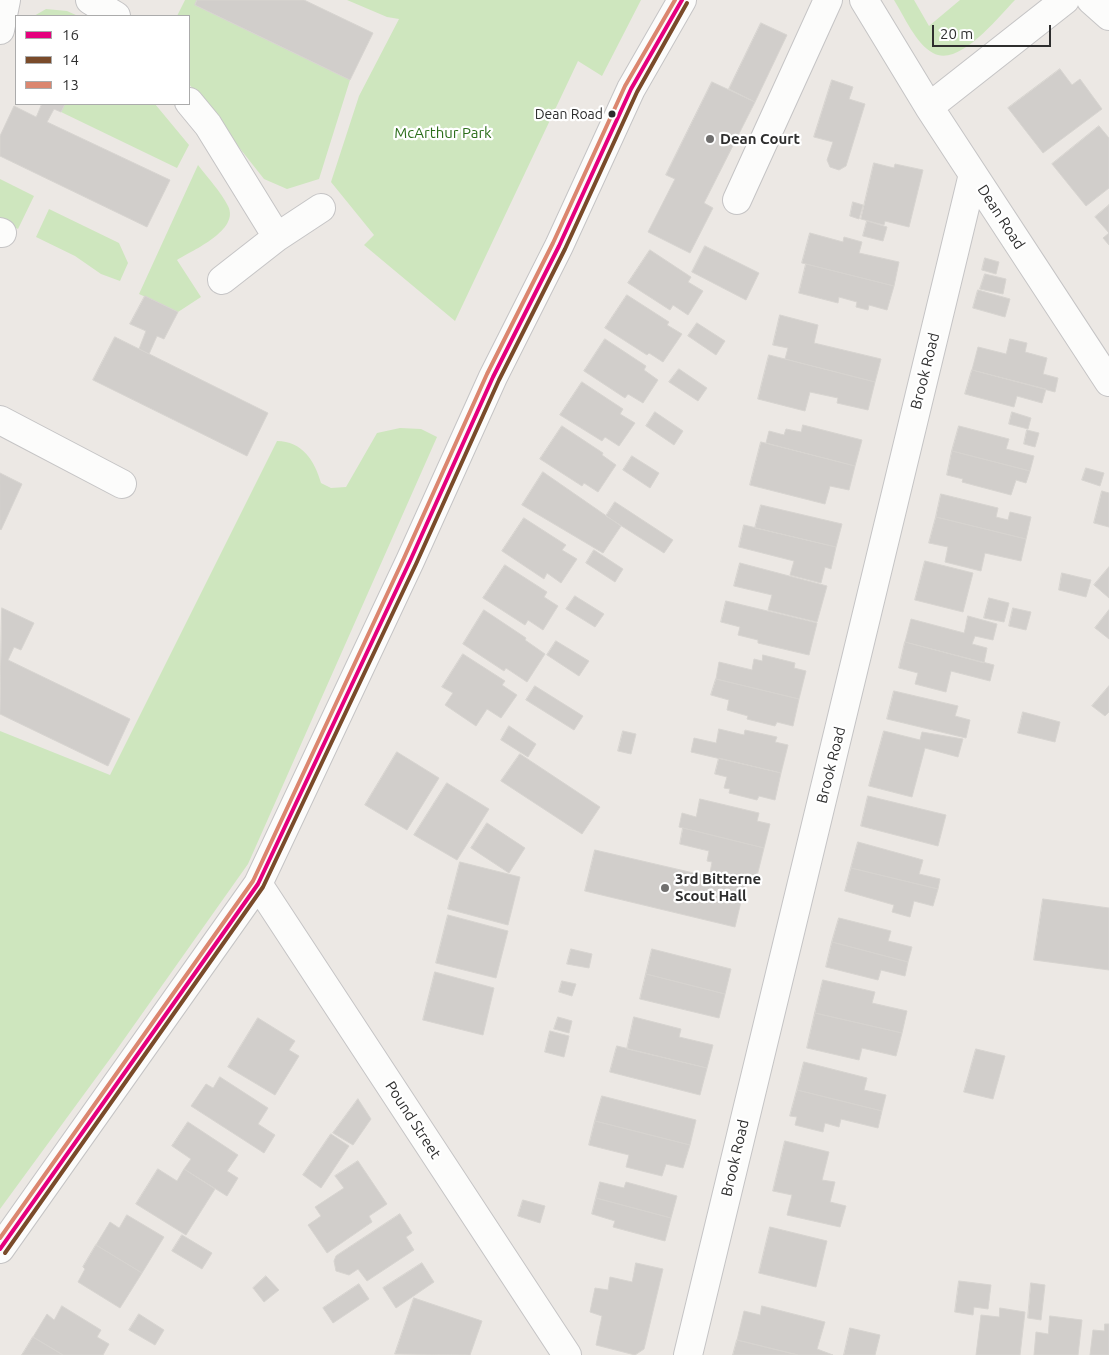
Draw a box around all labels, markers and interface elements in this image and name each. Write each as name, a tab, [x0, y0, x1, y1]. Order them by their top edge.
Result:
legend	[15, 15, 190, 105]
scale bar	[934, 15, 1053, 47]
text: 20 m	[940, 25, 973, 42]
text: 16	[62, 26, 79, 43]
text: 14	[62, 51, 79, 68]
text: 13	[62, 76, 79, 93]
place label: Dean Road	[535, 106, 603, 122]
marker: Dean Road	[607, 109, 617, 119]
park label: McArthur Park	[394, 124, 492, 142]
place label: Dean Court	[720, 130, 800, 148]
marker: Dean Court	[704, 133, 716, 145]
street label: Dean Road	[974, 181, 1028, 253]
street label: Brook Road	[907, 331, 943, 411]
street label: Brook Road	[813, 725, 849, 805]
place label: 3rd Bitterne Scout Hall	[675, 870, 761, 905]
marker: 3rd Bitterne Scout Hall	[659, 882, 671, 894]
street label: Pound Street	[381, 1078, 445, 1162]
street label: Brook Road	[717, 1118, 753, 1198]

